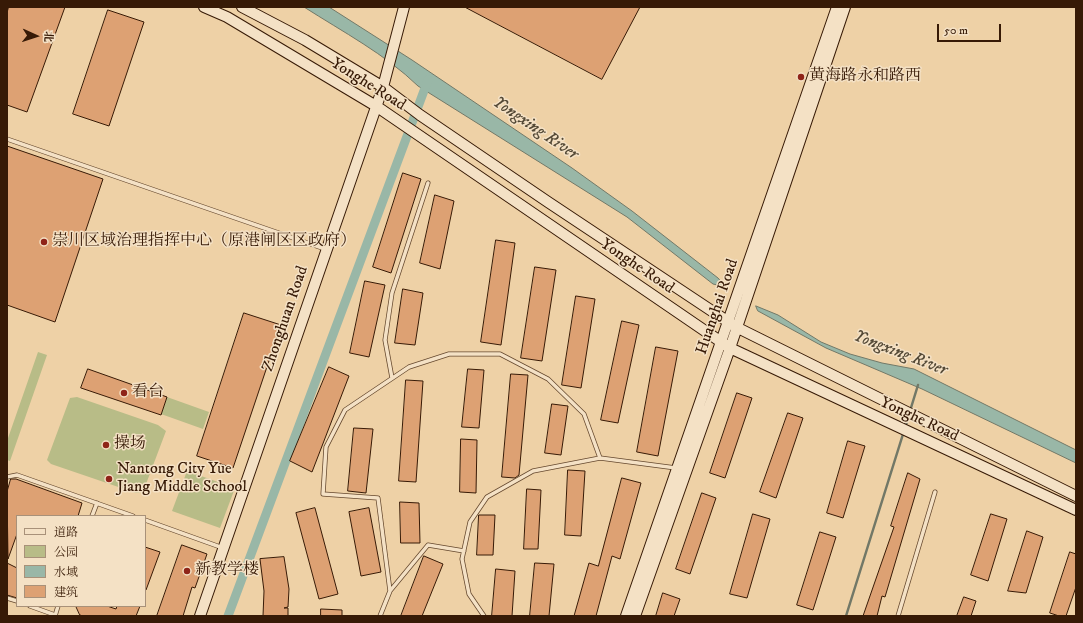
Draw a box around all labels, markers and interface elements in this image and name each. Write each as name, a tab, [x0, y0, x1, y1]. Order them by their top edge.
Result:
north arrow	[16, 16, 56, 56]
scale bar	[939, 16, 1003, 42]
text: 50 m	[944, 23, 968, 38]
text: 北	[41, 31, 55, 42]
street label: Yonghe Road	[327, 54, 409, 116]
place label: 黄海路永和路西	[809, 67, 921, 87]
marker: 黄海路永和路西	[796, 72, 806, 82]
water label: Yongxing River	[488, 93, 582, 165]
place label: 崇川区域治理指挥中心（原港闸区区政府）	[52, 232, 356, 252]
street label: Yonghe Road	[597, 235, 677, 299]
marker: 崇川区域治理指挥中心（原港闸区区政府）	[39, 237, 49, 247]
street label: Huanghai Road	[693, 257, 743, 357]
street label: Zhonghuan Road	[259, 264, 313, 374]
water label: Yongxing River	[850, 327, 950, 381]
place label: 看台	[132, 383, 164, 403]
marker: 看台	[119, 388, 129, 398]
street label: Yonghe Road	[877, 393, 961, 447]
place label: 操场	[114, 435, 146, 455]
marker: 操场	[101, 440, 111, 450]
place label: Nantong City Yue Jiang Middle School	[117, 460, 247, 498]
marker: Nantong City Yue Jiang Middle School	[104, 474, 114, 484]
legend	[16, 515, 146, 607]
text: 道路	[54, 525, 78, 540]
text: 公园	[54, 545, 78, 560]
place label: 新教学楼	[195, 561, 259, 581]
text: 水域	[54, 565, 78, 580]
marker: 新教学楼	[182, 566, 192, 576]
text: 建筑	[54, 585, 78, 600]

